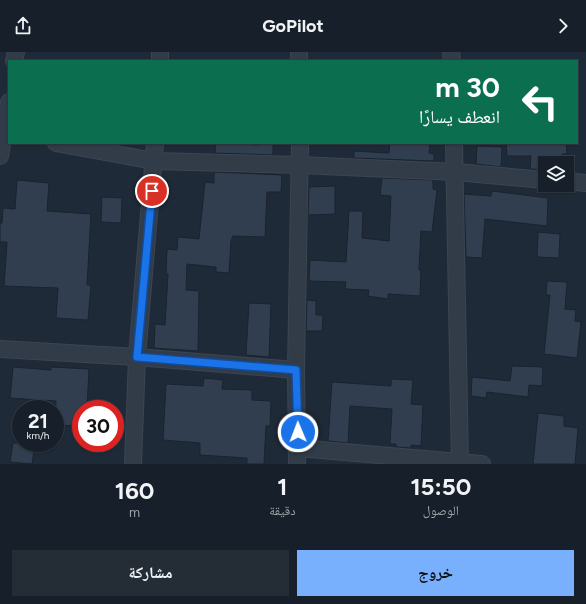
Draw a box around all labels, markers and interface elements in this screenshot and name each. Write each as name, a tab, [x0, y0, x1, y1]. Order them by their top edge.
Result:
icon: share	[12, 15, 34, 37]
text: GoPilot	[262, 15, 324, 37]
icon: forward	[552, 15, 574, 37]
text: 30 m	[435, 70, 500, 104]
icon: left	[514, 76, 566, 128]
text: انعطف يسارًا	[419, 106, 500, 128]
map controls	[538, 156, 574, 192]
button: layers	[538, 156, 574, 192]
pin	[135, 174, 169, 208]
icon: arrive	[141, 180, 163, 202]
speed limit sign: 30	[72, 400, 124, 452]
text: 21	[28, 409, 48, 433]
position arrow	[277, 411, 319, 453]
text: km/h	[27, 429, 49, 442]
text: 1	[277, 472, 287, 501]
text: 15:50	[410, 472, 471, 501]
text: 160	[115, 476, 154, 505]
text: دقيقة	[269, 503, 296, 518]
text: الوصول	[423, 503, 459, 518]
text: m	[129, 505, 140, 520]
button: مشاركة	[12, 550, 289, 596]
button: خروج	[297, 550, 574, 596]

